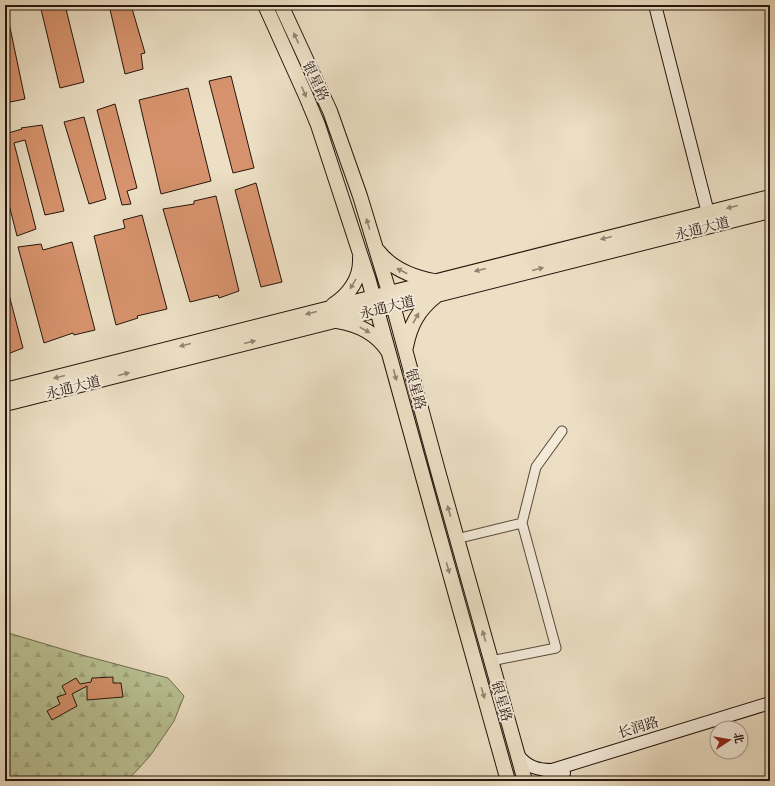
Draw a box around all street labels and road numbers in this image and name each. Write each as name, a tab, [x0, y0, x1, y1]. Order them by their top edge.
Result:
street label: 银星路	[298, 59, 332, 104]
street label: 永通大道	[673, 213, 732, 244]
street label: 永通大道	[358, 292, 417, 323]
street label: 银星路	[401, 367, 429, 412]
street label: 永通大道	[44, 372, 103, 403]
street label: 银星路	[487, 679, 515, 724]
street label: 长润路	[616, 713, 661, 743]

